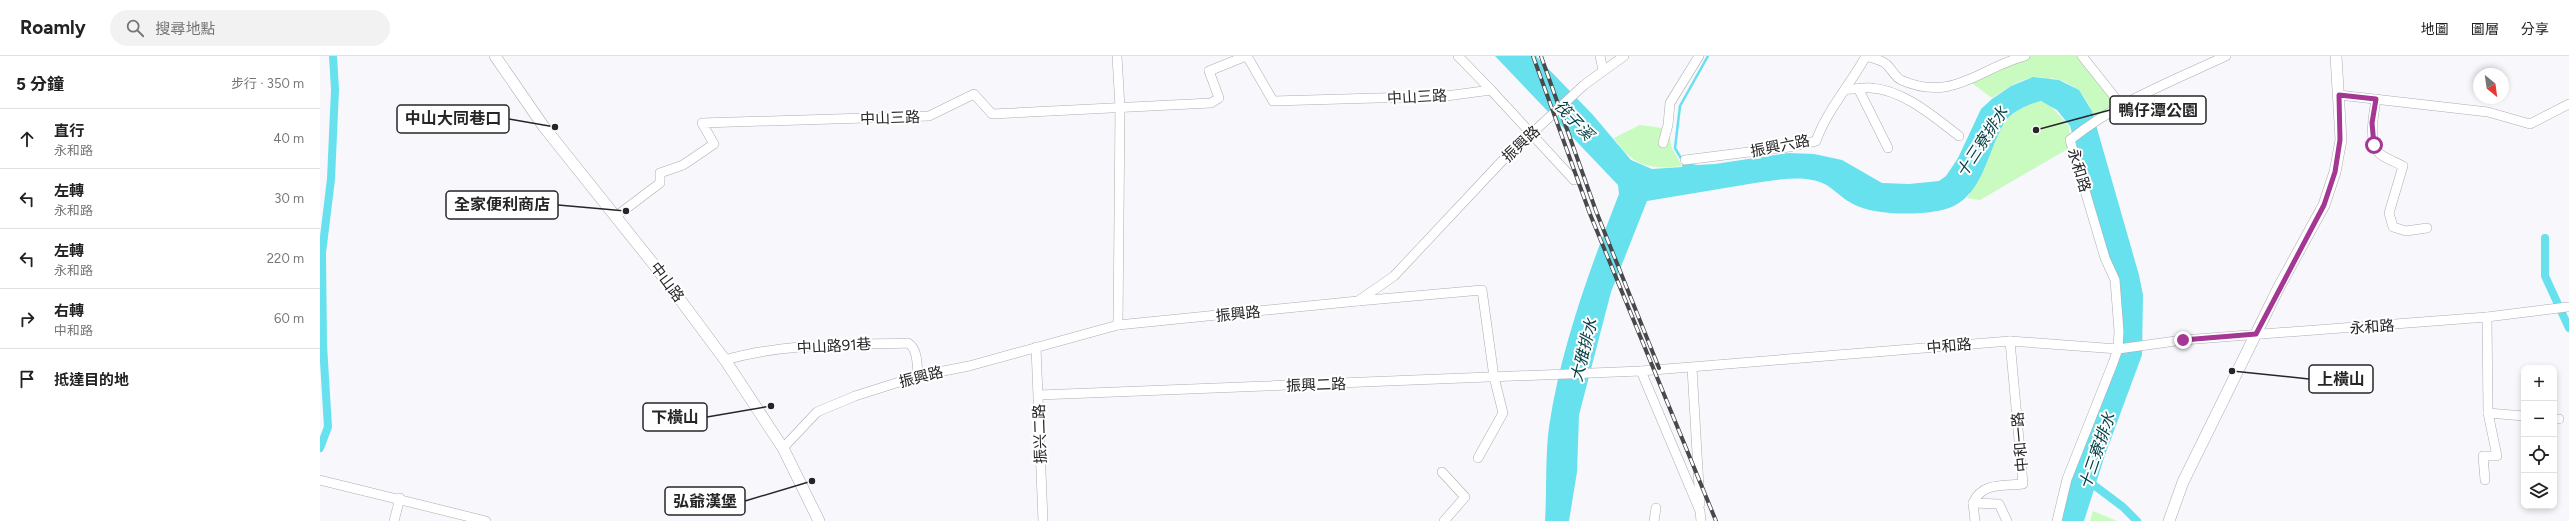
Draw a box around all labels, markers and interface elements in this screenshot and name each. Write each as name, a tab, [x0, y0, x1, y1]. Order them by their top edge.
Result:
search box	[110, 10, 390, 46]
text: Roamly	[20, 16, 86, 39]
icon: search	[124, 17, 146, 39]
text: 搜尋地點	[156, 20, 216, 38]
text: 地圖	[2421, 21, 2449, 38]
text: 圖層	[2471, 21, 2499, 38]
text: 分享	[2521, 21, 2549, 38]
north arrow	[2473, 68, 2509, 104]
text: 5 分鐘	[16, 74, 64, 94]
text: 步行 · 350 m	[231, 76, 304, 91]
street label: 中山三路	[1387, 86, 1447, 108]
water label: 筏子溪	[1551, 96, 1599, 145]
callout: 鴨仔潭公園	[2110, 96, 2206, 124]
text: 鴨仔潭公園	[2118, 101, 2198, 120]
water label: 十三寮排水	[1952, 102, 2012, 181]
callout: 中山大同巷口	[397, 105, 509, 133]
street label: 中山三路	[860, 108, 920, 128]
text: 中山大同巷口	[405, 109, 501, 128]
text: 直行	[54, 122, 84, 140]
street label: 振興路	[1498, 122, 1544, 166]
icon: ahead	[16, 128, 38, 150]
text: 40 m	[273, 131, 304, 146]
street label: 振興六路	[1749, 131, 1811, 161]
route start	[2365, 136, 2383, 154]
text: 永和路	[54, 143, 93, 158]
street label: 永和路	[2064, 146, 2094, 194]
text: 左轉	[54, 182, 84, 200]
icon: left	[16, 188, 38, 210]
text: 30 m	[274, 191, 304, 206]
callout: 全家便利商店	[446, 191, 558, 219]
text: 全家便利商店	[454, 195, 550, 214]
text: 永和路	[54, 203, 93, 218]
text: 左轉	[54, 242, 84, 260]
icon: left	[16, 248, 38, 270]
text: 220 m	[267, 251, 304, 266]
street label: 中山路	[646, 259, 688, 305]
text: 永和路	[54, 263, 93, 278]
text: 右轉	[54, 302, 84, 320]
street label: 振興路	[1215, 303, 1261, 325]
icon: right	[16, 308, 38, 330]
text: 60 m	[274, 311, 304, 326]
water label: 大雅排水	[1567, 316, 1601, 383]
street label: 永和路	[2349, 316, 2395, 338]
text: 中和路	[54, 323, 93, 338]
route end	[2174, 331, 2192, 349]
street label: 中山路91巷	[796, 335, 872, 357]
street label: 中和路	[1926, 335, 1972, 357]
street label: 振興路	[897, 363, 945, 391]
callout: 上橫山	[2309, 365, 2373, 393]
map controls	[2521, 365, 2557, 509]
button: +	[2521, 365, 2557, 401]
icon: arrive	[16, 368, 38, 390]
text: 上橫山	[2317, 370, 2365, 389]
text: 抵達目的地	[54, 371, 129, 389]
street label: 振興二路	[1286, 375, 1346, 395]
button: −	[2521, 401, 2557, 437]
callout: 下橫山	[643, 403, 707, 431]
street label: 振兴二路	[1030, 404, 1050, 464]
text: 下橫山	[651, 408, 699, 427]
water label: 十三寮排水	[2075, 409, 2119, 492]
street label: 中和一路	[2008, 411, 2032, 473]
button: locate	[2521, 437, 2557, 473]
button: layers	[2521, 473, 2557, 509]
callout: 弘爺漢堡	[665, 487, 745, 515]
text: 弘爺漢堡	[673, 492, 737, 511]

